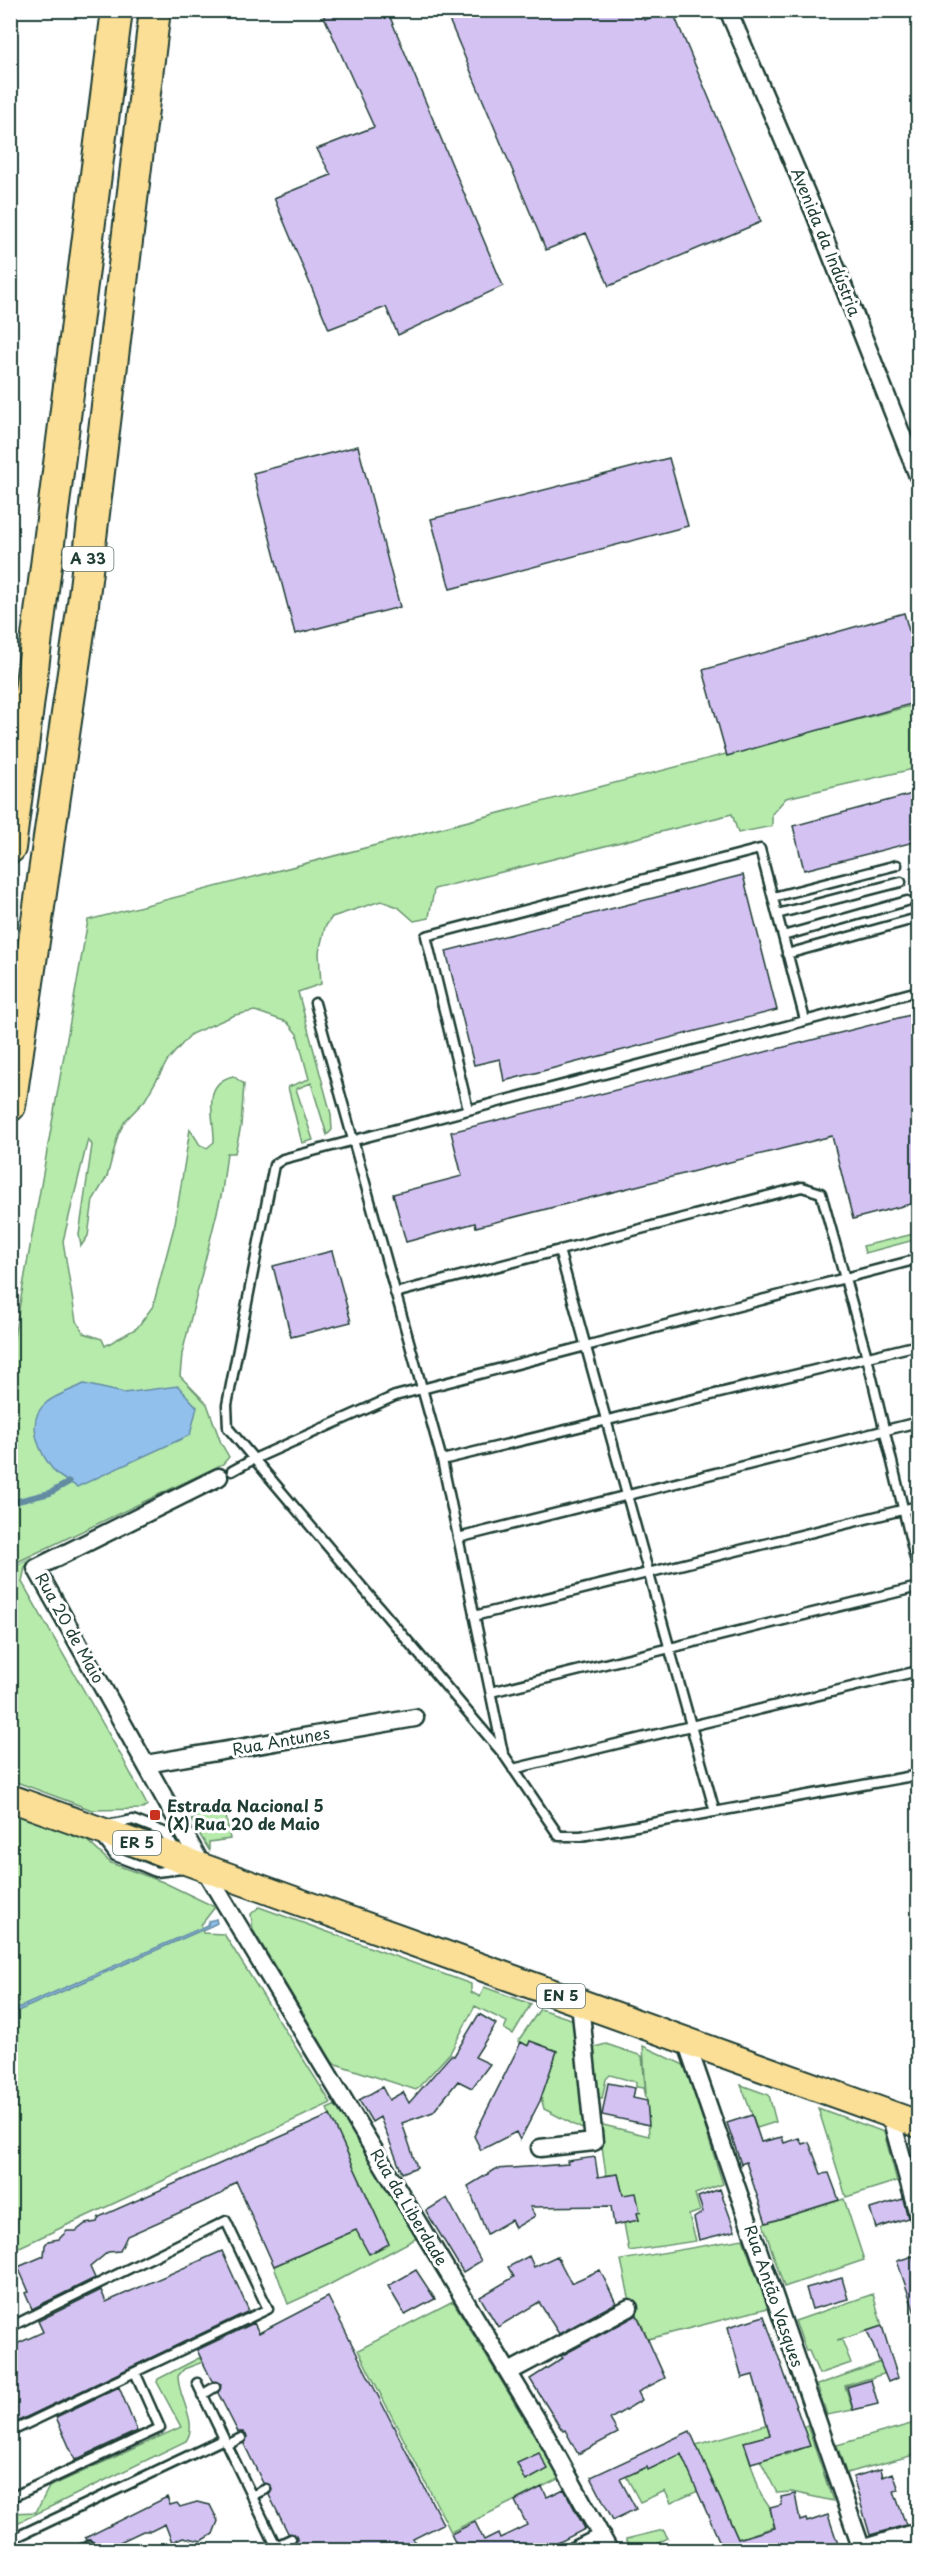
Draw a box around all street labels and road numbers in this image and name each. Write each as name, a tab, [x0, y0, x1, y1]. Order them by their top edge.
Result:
street label: Avenida da Indústria	[786, 164, 868, 319]
road number: A 33	[62, 547, 113, 571]
street label: Rua 20 de Maio	[30, 1568, 111, 1687]
street label: Rua Antunes	[230, 1720, 332, 1760]
road number: ER 5	[113, 1831, 161, 1855]
road number: EN 5	[537, 1984, 585, 2008]
street label: Rua da Liberdade	[365, 2143, 454, 2270]
street label: Rua Antão Vasques	[739, 2221, 811, 2370]

